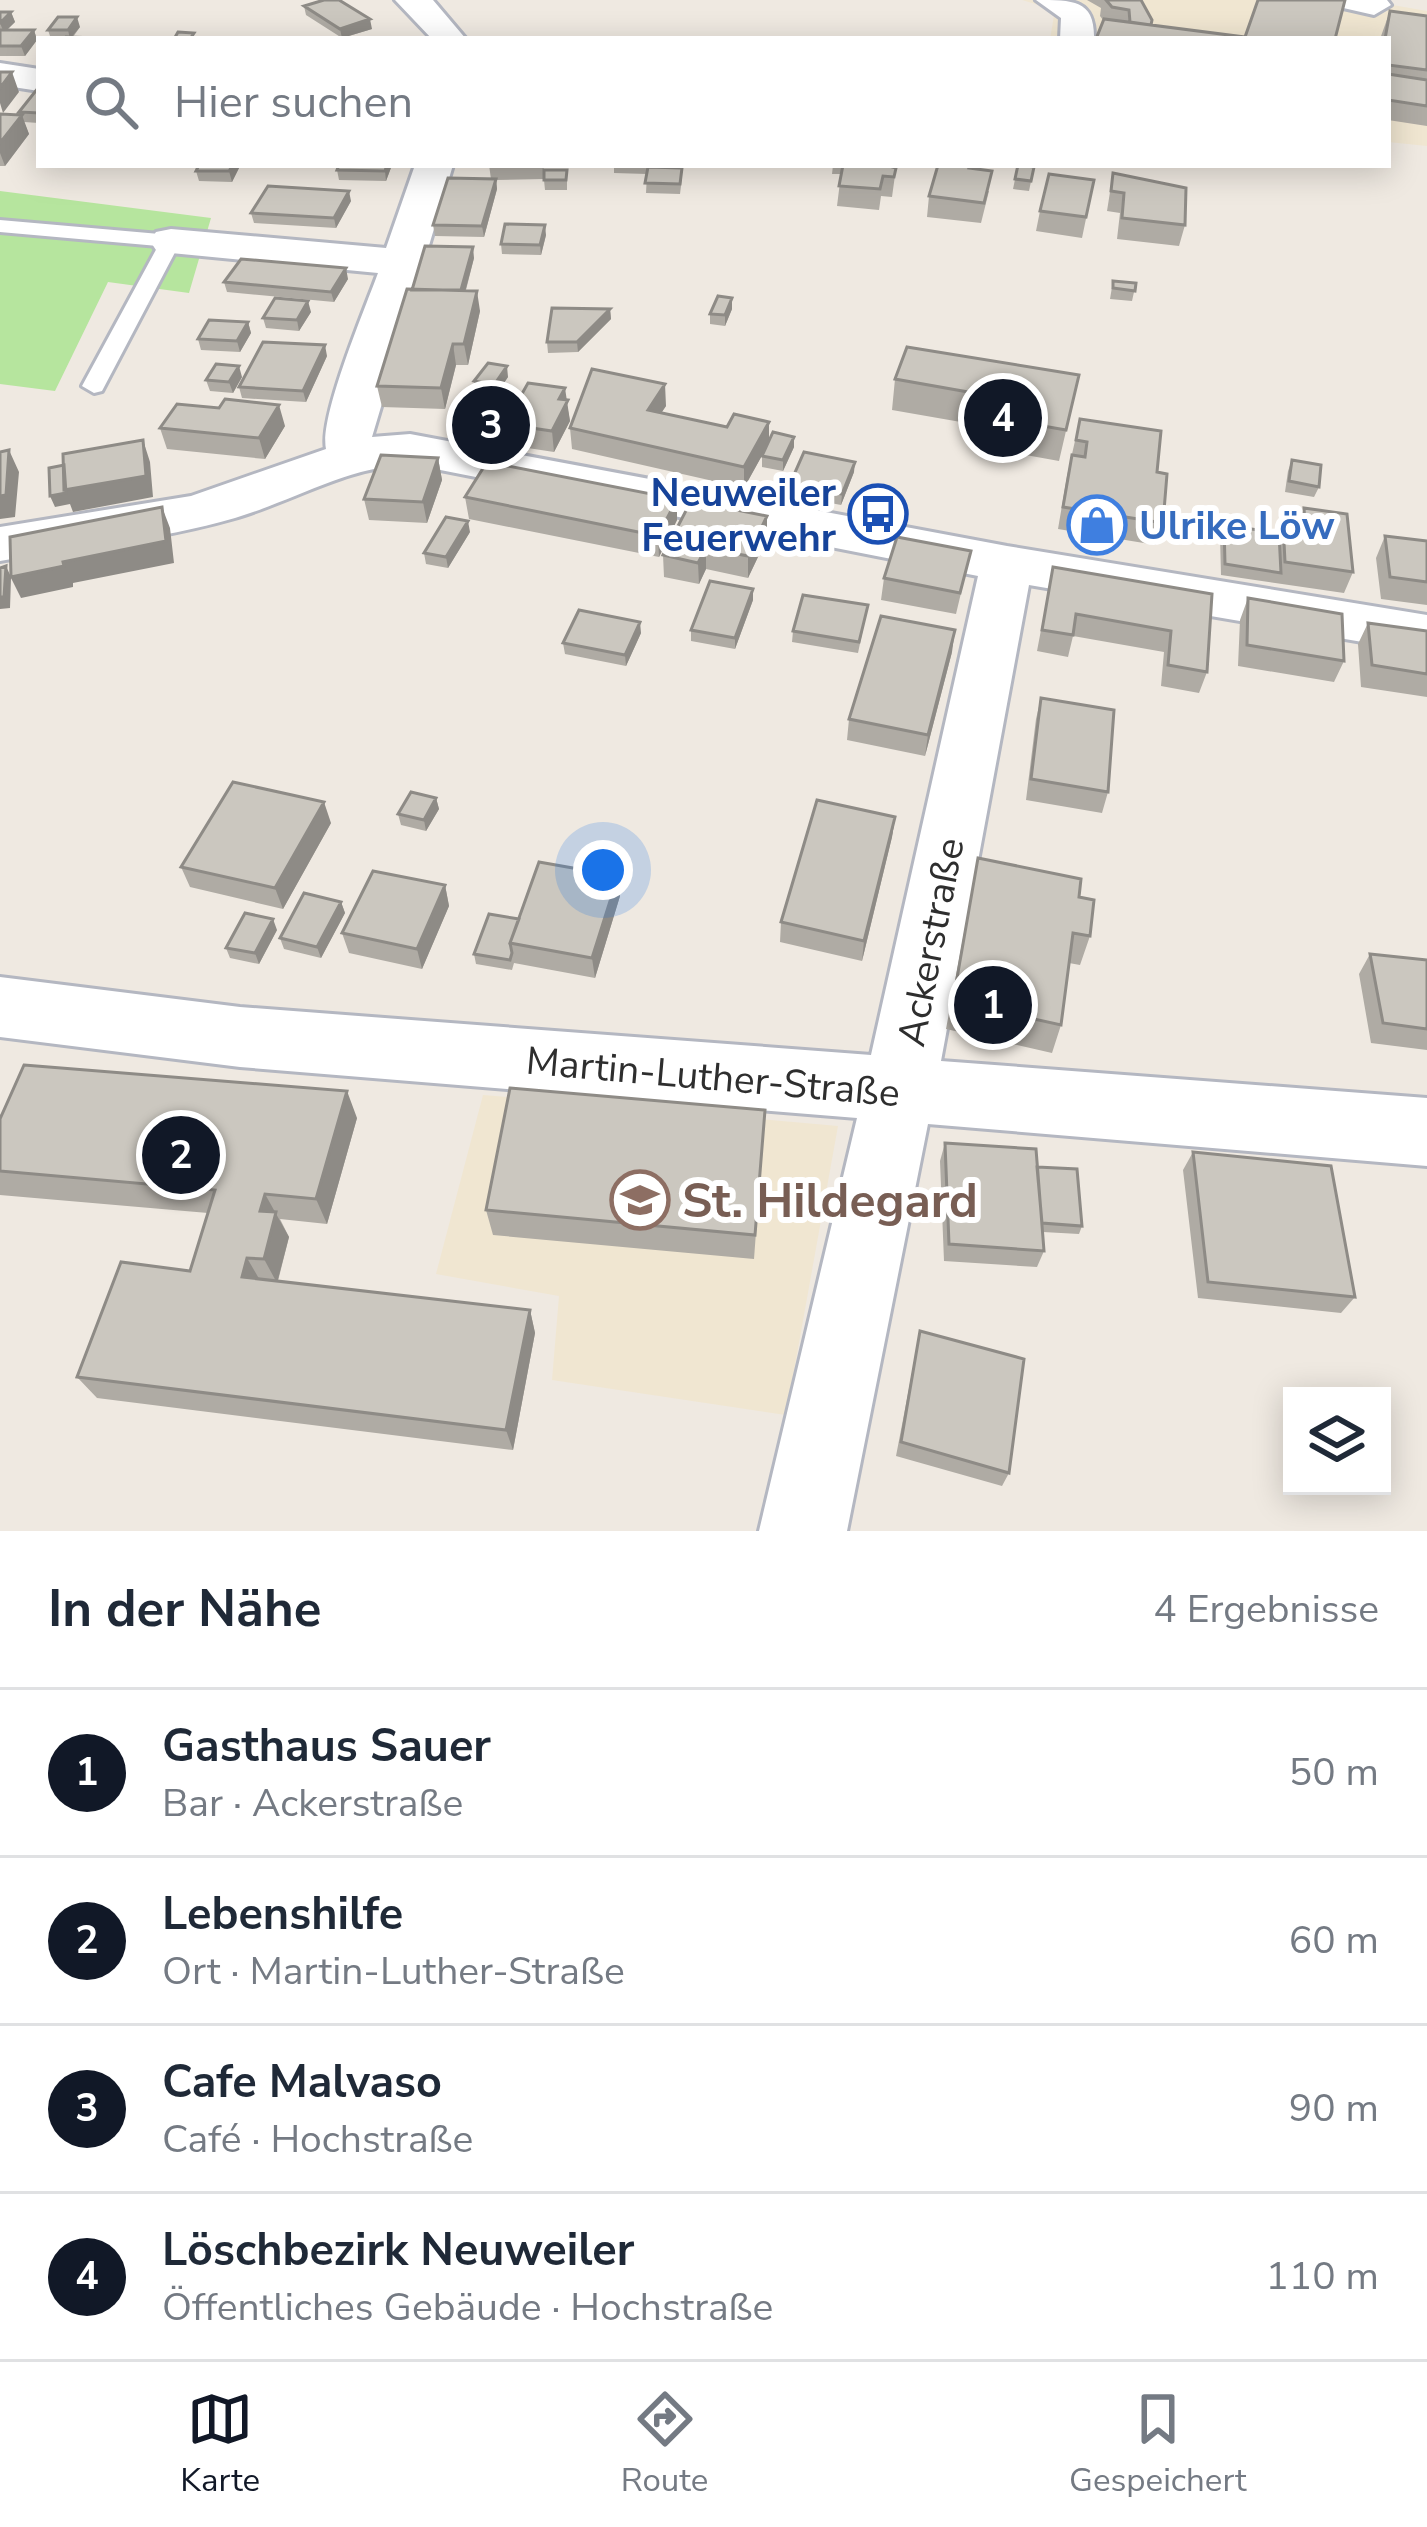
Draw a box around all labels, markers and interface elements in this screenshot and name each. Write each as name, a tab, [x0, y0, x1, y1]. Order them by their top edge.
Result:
search box	[36, 36, 1391, 168]
icon: search	[78, 69, 144, 135]
text: Hier suchen	[174, 72, 413, 133]
pin: 4	[964, 373, 1042, 463]
pin: 3	[452, 380, 530, 470]
place label: Neuweiler Feuerwehr	[641, 467, 837, 565]
bus stop icon: Neuweiler Feuerwehr	[847, 483, 909, 545]
shop icon: Ulrike Löw	[1066, 494, 1128, 556]
place label: Ulrike Löw	[1139, 500, 1335, 553]
street label: Ackerstraße	[885, 834, 978, 1051]
your location	[573, 840, 633, 900]
pin: 1	[954, 960, 1032, 1050]
street label: Martin-Luther-Straße	[524, 1035, 902, 1120]
pin: 2	[142, 1110, 220, 1200]
place label: St. Hildegard	[682, 1168, 978, 1234]
school or university icon: St. Hildegard	[609, 1169, 671, 1231]
map controls	[1283, 1387, 1391, 1495]
button: layers	[1283, 1387, 1391, 1495]
text: In der Nähe	[48, 1574, 321, 1644]
text: 4 Ergebnisse	[1153, 1583, 1379, 1636]
text: Gasthaus Sauer	[162, 1716, 491, 1777]
text: 1	[75, 1746, 99, 1799]
text: 50 m	[1289, 1746, 1379, 1799]
text: Bar · Ackerstraße	[162, 1777, 463, 1830]
text: Lebenshilfe	[162, 1884, 403, 1945]
text: 2	[75, 1914, 99, 1967]
text: 60 m	[1289, 1914, 1379, 1967]
text: Ort · Martin-Luther-Straße	[162, 1945, 625, 1998]
text: Cafe Malvaso	[162, 2052, 442, 2113]
text: 3	[75, 2082, 99, 2135]
text: 90 m	[1289, 2082, 1379, 2135]
text: Café · Hochstraße	[162, 2113, 473, 2166]
text: Löschbezirk Neuweiler	[162, 2220, 634, 2281]
text: 4	[75, 2250, 99, 2303]
text: 110 m	[1265, 2250, 1379, 2303]
text: Öffentliches Gebäude · Hochstraße	[162, 2281, 773, 2334]
tab: Karte	[180, 2386, 260, 2503]
tab: Route	[621, 2386, 708, 2503]
tab: Gespeichert	[1069, 2386, 1247, 2503]

